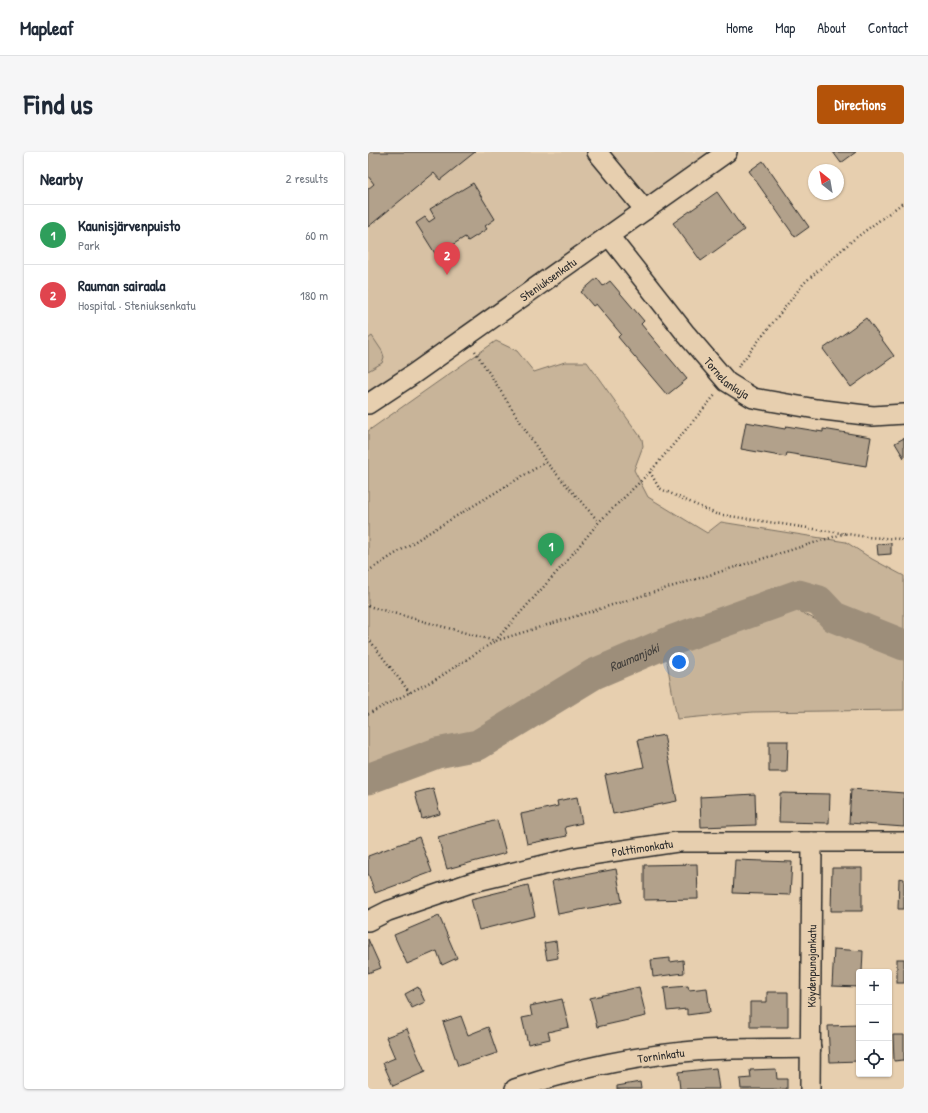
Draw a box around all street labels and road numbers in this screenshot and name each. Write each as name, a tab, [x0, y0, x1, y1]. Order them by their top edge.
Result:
street label: Steniuksenkatu	[516, 253, 580, 305]
street label: Tornelankuja	[701, 353, 753, 403]
street label: Polttimonkatu	[610, 834, 674, 860]
street label: Köydenpunojankatu	[802, 924, 820, 1008]
street label: Torninkatu	[636, 1043, 685, 1067]

